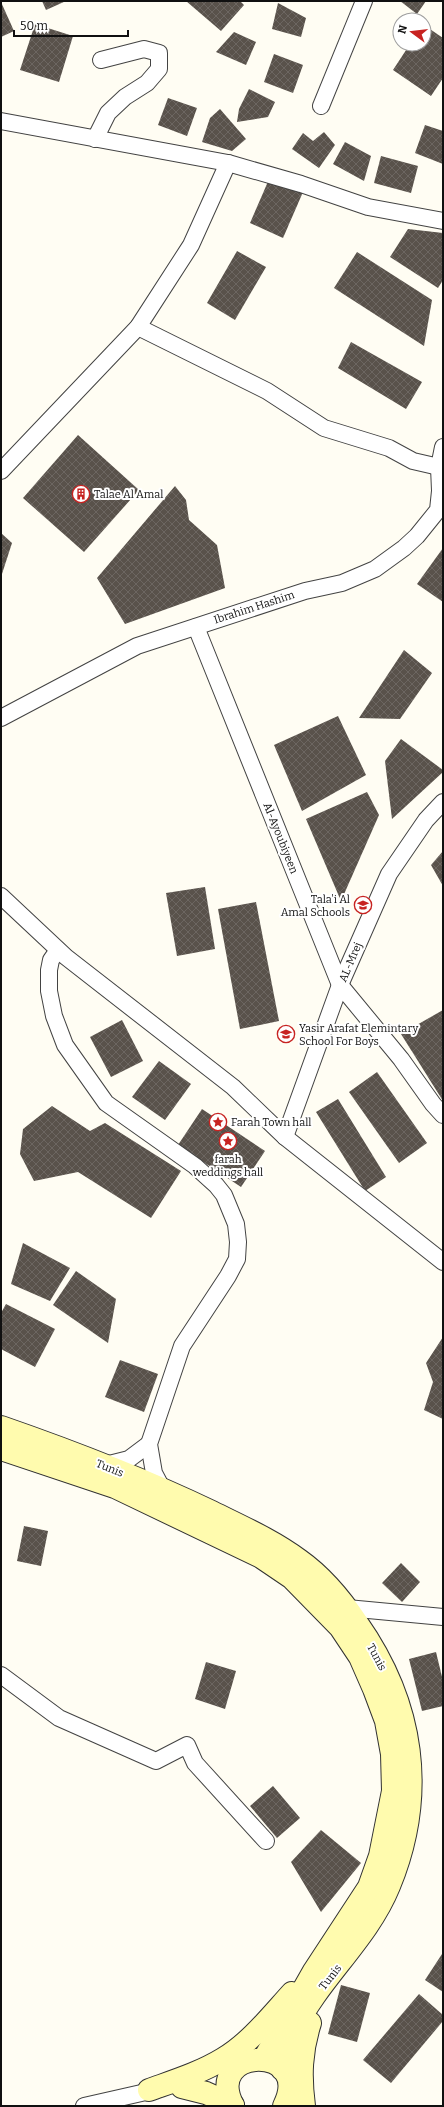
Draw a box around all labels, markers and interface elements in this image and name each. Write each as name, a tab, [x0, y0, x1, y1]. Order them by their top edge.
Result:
scale bar	[14, 12, 128, 38]
north arrow	[392, 12, 432, 52]
text: 50 m	[20, 19, 49, 33]
text: N	[395, 23, 410, 35]
building icon: Talae Al Amal	[71, 484, 91, 504]
place label: Talae Al Amal	[94, 488, 163, 501]
street label: Ibrahim Hashim	[212, 588, 297, 627]
street label: Al-Ayoubiyeen	[260, 801, 301, 876]
place label: Tala'i Al Amal Schools	[281, 893, 350, 919]
school or university icon: Tala'i Al Amal Schools	[353, 895, 373, 915]
street label: AL-Mrej	[336, 940, 365, 984]
place label: Yasir Arafat Elemintary School For Boys	[299, 1022, 418, 1048]
school or university icon: Yasir Arafat Elemintary School For Boys	[276, 1024, 296, 1044]
place icon: Farah Town hall	[208, 1112, 228, 1132]
place label: Farah Town hall	[231, 1116, 312, 1129]
place icon: farah weddings hall	[218, 1131, 238, 1151]
place label: farah weddings hall	[192, 1153, 263, 1179]
street label: Tunis	[94, 1457, 125, 1480]
street label: Tunis	[364, 1642, 389, 1673]
street label: Tunis	[316, 1962, 344, 1993]

